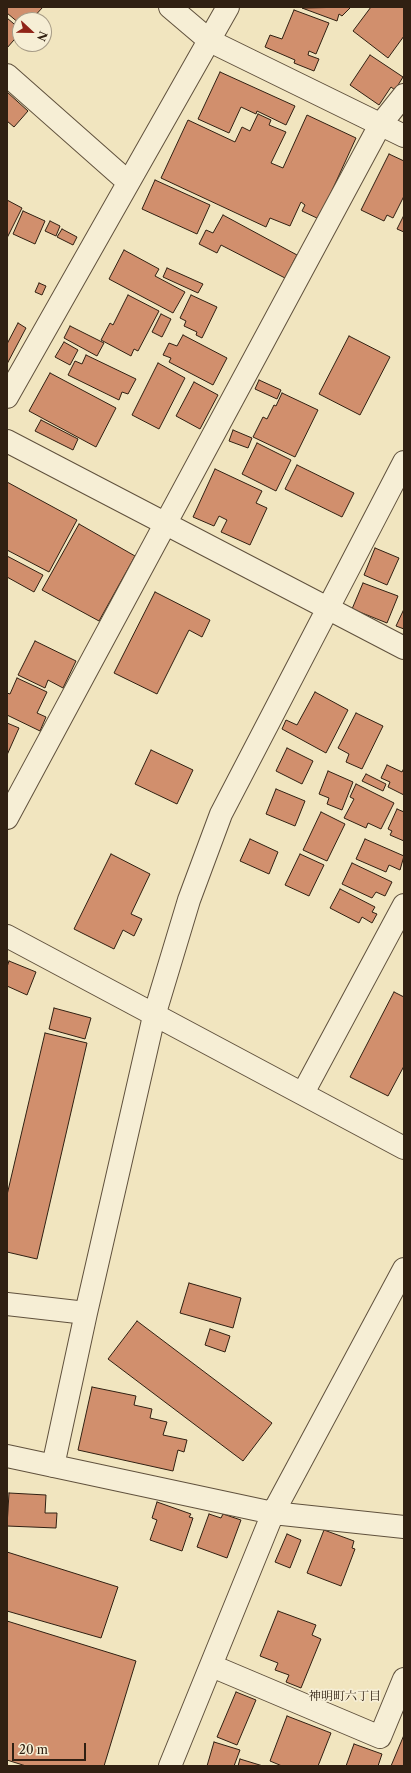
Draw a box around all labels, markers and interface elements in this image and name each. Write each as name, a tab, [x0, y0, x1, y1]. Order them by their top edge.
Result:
north arrow	[12, 12, 52, 52]
text: N	[34, 29, 50, 43]
district label: 神明町六丁目	[309, 1690, 381, 1704]
scale bar	[14, 1735, 88, 1761]
text: 20 m	[19, 1742, 48, 1757]

